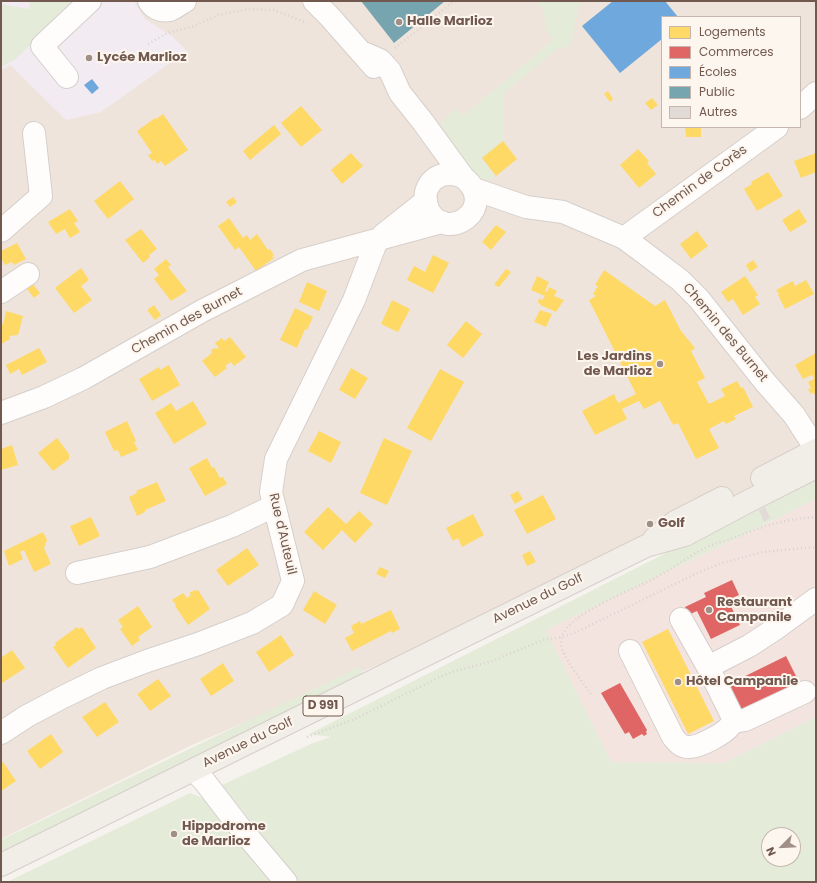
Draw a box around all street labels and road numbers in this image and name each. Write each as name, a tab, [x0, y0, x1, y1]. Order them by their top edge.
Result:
street label: Chemin de Corès	[650, 142, 750, 222]
street label: Chemin des Burnet	[679, 280, 771, 386]
street label: Chemin des Burnet	[129, 284, 245, 358]
street label: Rue d'Auteuil	[265, 492, 299, 576]
street label: Avenue du Golf	[490, 570, 586, 628]
road number: D 991	[303, 696, 343, 716]
street label: Avenue du Golf	[200, 714, 296, 772]

